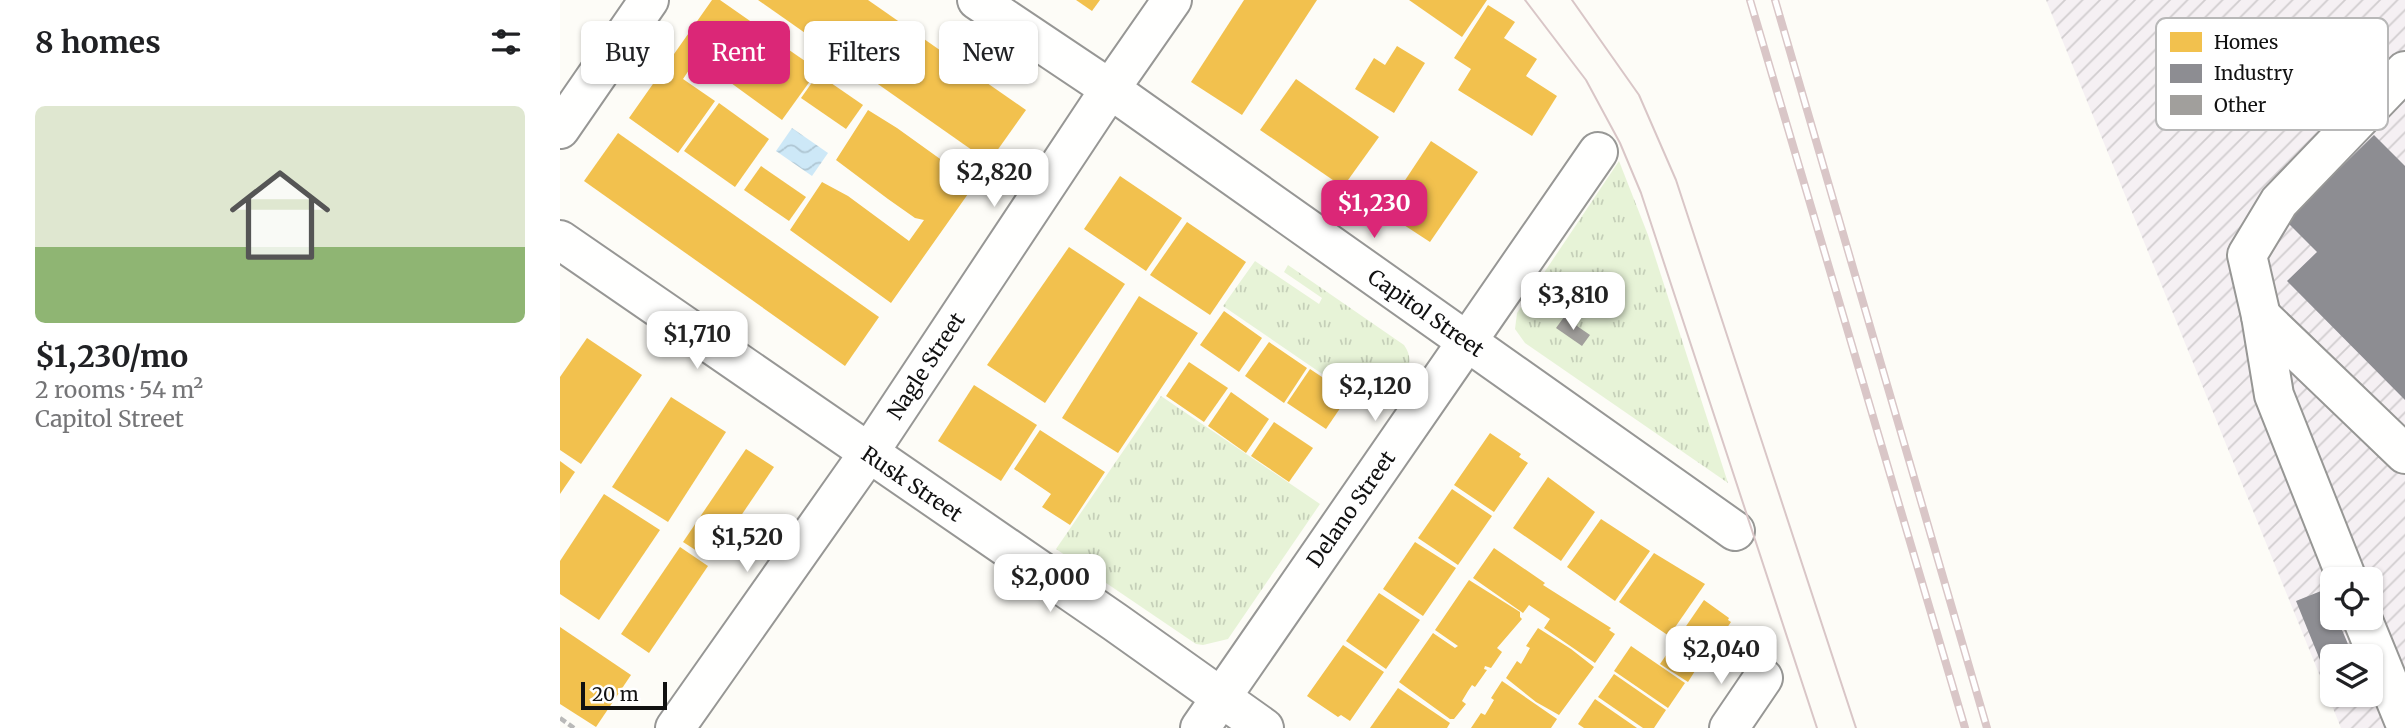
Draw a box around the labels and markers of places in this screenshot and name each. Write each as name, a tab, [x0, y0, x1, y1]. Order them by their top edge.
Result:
pin: $2,820	[937, 150, 1051, 209]
pin: $1,230	[1317, 180, 1431, 240]
pin: $3,810	[1516, 272, 1630, 332]
pin: $1,710	[640, 312, 754, 371]
pin: $2,120	[1318, 364, 1432, 423]
pin: $1,520	[690, 514, 804, 574]
pin: $2,000	[993, 554, 1107, 614]
pin: $2,040	[1664, 626, 1778, 686]

